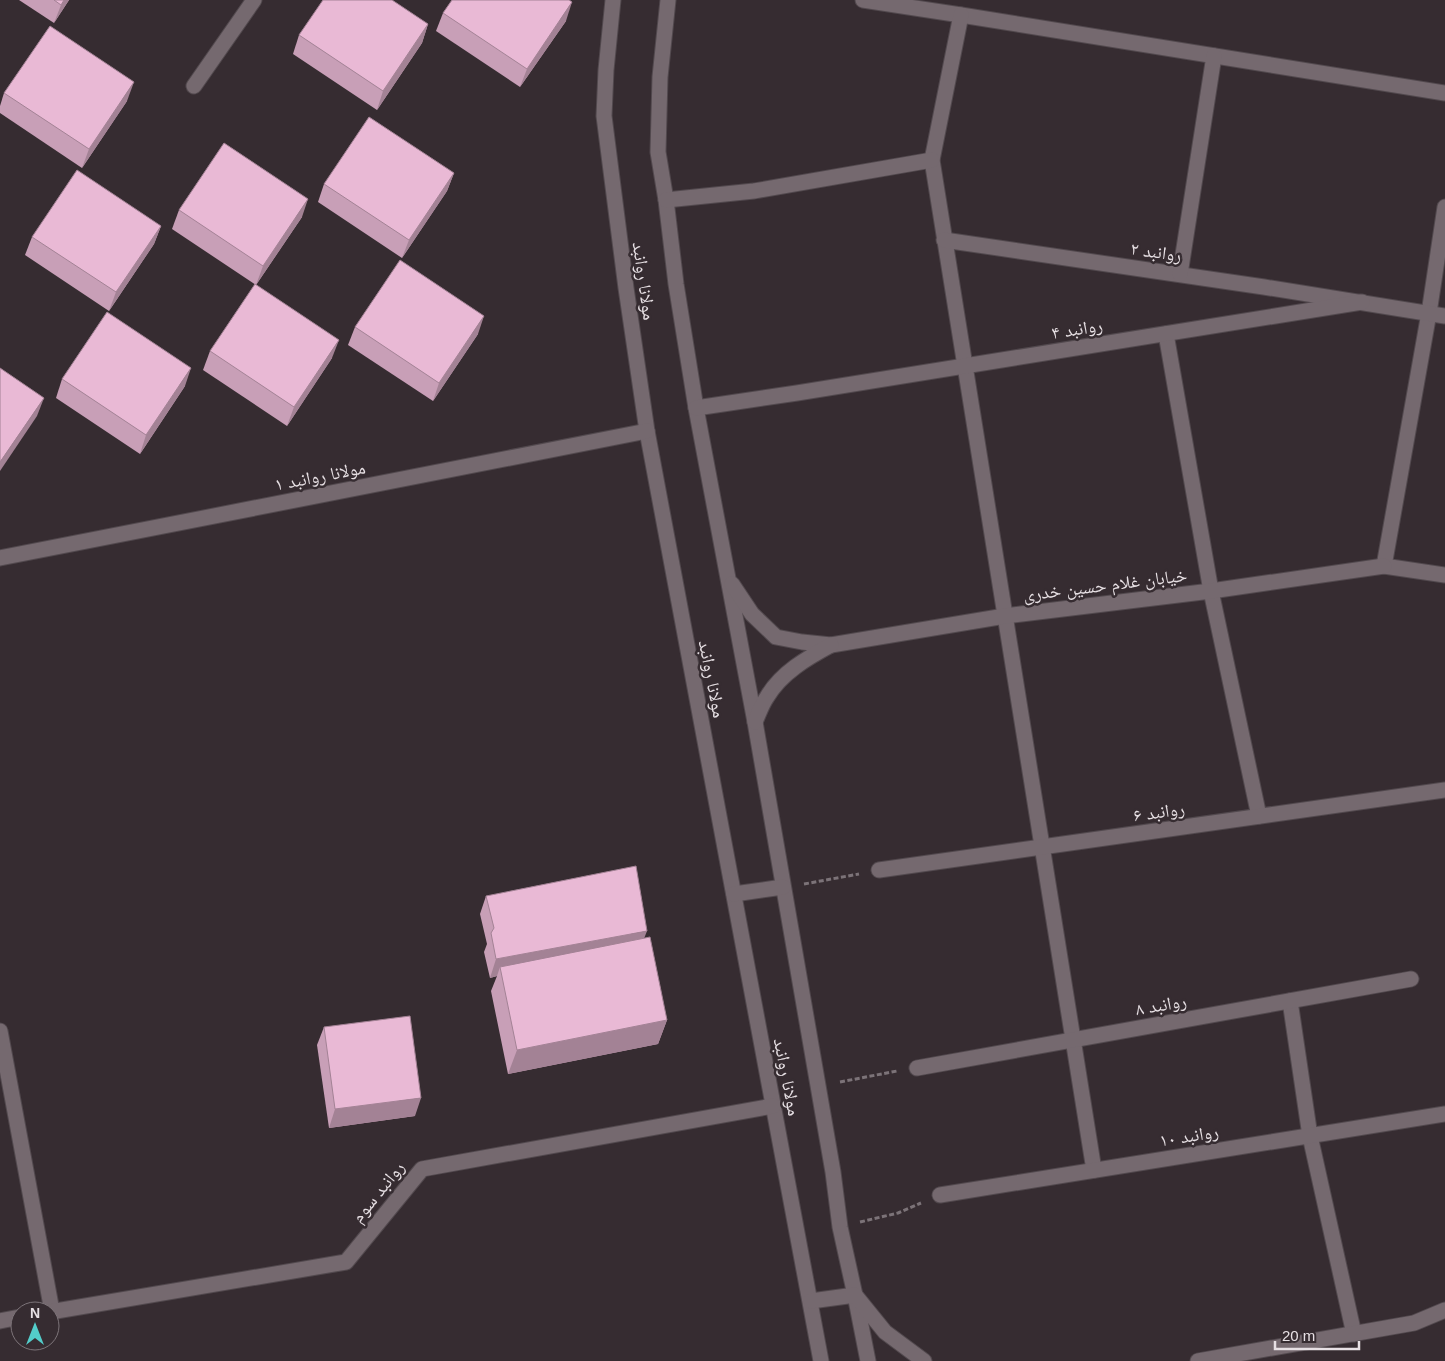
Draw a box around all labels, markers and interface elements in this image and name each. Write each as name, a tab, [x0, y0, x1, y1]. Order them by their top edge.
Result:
street label: روانبد ۲	[1129, 239, 1183, 266]
street label: مولانا روانبد	[628, 241, 659, 322]
street label: روانبد ۴	[1050, 315, 1104, 343]
street label: مولانا روانبد ۱	[273, 457, 367, 495]
street label: خیابان غلام حسین خدری	[1022, 565, 1188, 607]
street label: مولانا روانبد	[694, 638, 729, 720]
street label: روانبد ۶	[1132, 799, 1186, 826]
street label: روانبد ۸	[1134, 991, 1188, 1020]
street label: مولانا روانبد	[769, 1036, 804, 1118]
street label: روانبد ۱۰	[1158, 1121, 1220, 1151]
street label: روانبد سوم	[347, 1158, 410, 1228]
north arrow	[10, 1301, 60, 1351]
text: N	[30, 1305, 40, 1321]
scale bar	[1275, 1318, 1359, 1350]
text: 20 m	[1282, 1327, 1315, 1344]

